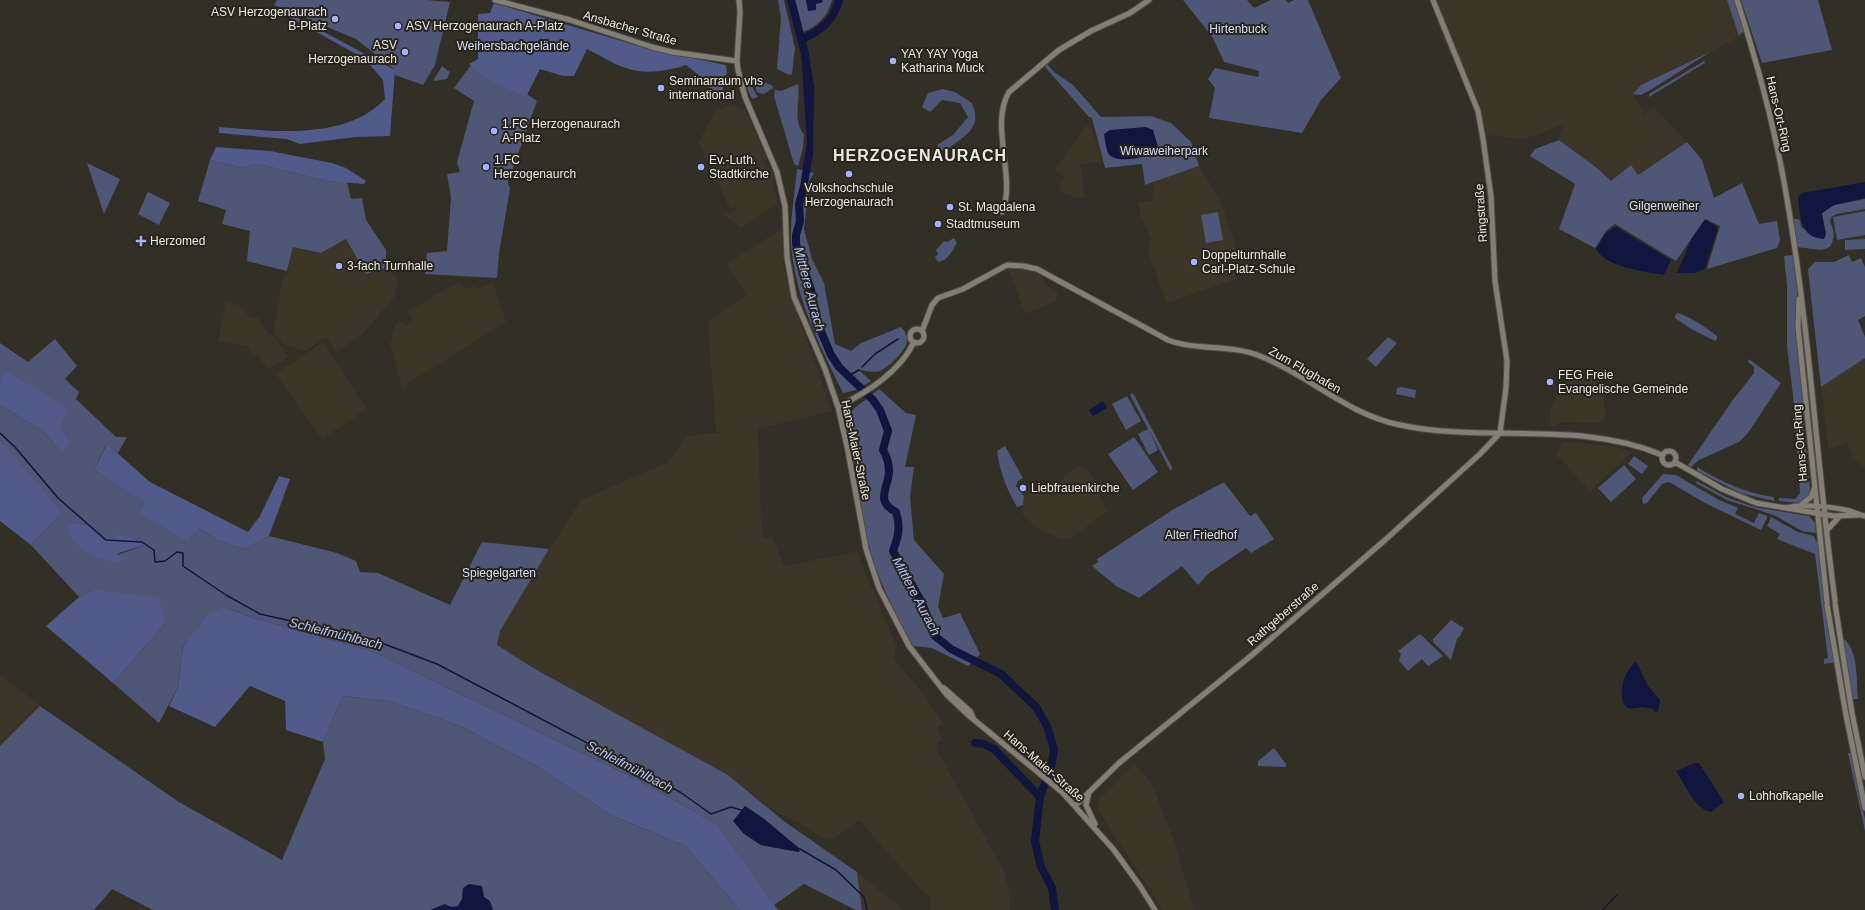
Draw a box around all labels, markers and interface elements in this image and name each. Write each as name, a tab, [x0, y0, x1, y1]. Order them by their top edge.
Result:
place label: ASV Herzogenaurach B-Platz	[211, 5, 327, 33]
street label: Ansbacher Straße	[582, 8, 679, 48]
marker: ASV Herzogenaurach B-Platz	[330, 14, 340, 24]
place label: ASV Herzogenaurach A-Platz	[406, 19, 563, 33]
marker: ASV Herzogenaurach A-Platz	[393, 21, 403, 31]
park label: Hirtenbuck	[1209, 22, 1268, 36]
place label: ASV Herzogenaurach	[308, 38, 397, 66]
park label: Weihersbachgelände	[457, 39, 570, 53]
marker: ASV Herzogenaurach	[400, 47, 410, 57]
place label: YAY YAY Yoga Katharina Muck	[901, 47, 985, 75]
marker: YAY YAY Yoga Katharina Muck	[888, 56, 898, 66]
place label: Seminarraum vhs international	[669, 74, 763, 102]
street label: Hans-Ort-Ring	[1763, 75, 1795, 153]
marker: Seminarraum vhs international	[656, 83, 666, 93]
place label: 1.FC Herzogenaurach A-Platz	[502, 117, 620, 145]
marker: 1.FC Herzogenaurach A-Platz	[489, 126, 499, 136]
park label: Wiwaweiherpark	[1120, 144, 1209, 158]
district label: HERZOGENAURACH	[833, 147, 1007, 164]
place label: 1.FC Herzogenaurch	[494, 153, 576, 181]
place label: Ev.-Luth. Stadtkirche	[709, 153, 769, 181]
marker: 1.FC Herzogenaurch	[481, 162, 491, 172]
marker: Ev.-Luth. Stadtkirche	[696, 162, 706, 172]
marker: Volkshochschule Herzogenaurach	[844, 169, 854, 179]
place label: Volkshochschule Herzogenaurach	[804, 181, 894, 209]
street label: Ringstraße	[1472, 183, 1490, 243]
park label: Gilgenweiher	[1629, 199, 1699, 213]
place label: St. Magdalena	[958, 200, 1036, 214]
marker: St. Magdalena	[945, 202, 955, 212]
place label: Stadtmuseum	[946, 217, 1020, 231]
marker: Stadtmuseum	[933, 219, 943, 229]
place label: Herzomed	[150, 234, 205, 248]
marker: Herzomed	[135, 235, 147, 247]
water label: Mittlere Aurach	[791, 245, 828, 333]
place label: Doppelturnhalle Carl-Platz-Schule	[1202, 248, 1296, 276]
marker: Doppelturnhalle Carl-Platz-Schule	[1189, 257, 1199, 267]
place label: 3-fach Turnhalle	[347, 259, 433, 273]
marker: 3-fach Turnhalle	[334, 261, 344, 271]
street label: Zum Flughafen	[1267, 344, 1343, 396]
place label: FEG Freie Evangelische Gemeinde	[1558, 368, 1688, 396]
marker: FEG Freie Evangelische Gemeinde	[1545, 377, 1555, 387]
street label: Hans-Maier-Straße	[839, 399, 874, 502]
street label: Hans-Ort-Ring	[1790, 404, 1810, 482]
place label: Liebfrauenkirche	[1031, 481, 1120, 495]
marker: Liebfrauenkirche	[1018, 483, 1028, 493]
park label: Alter Friedhof	[1165, 528, 1238, 542]
water label: Mittlere Aurach	[890, 554, 944, 638]
park label: Spiegelgarten	[462, 566, 536, 580]
street label: Rathgeberstraße	[1244, 579, 1322, 649]
water label: Schleifmühlbach	[288, 615, 384, 652]
street label: Hans-Maier-Straße	[1001, 727, 1087, 805]
water label: Schleifmühlbach	[584, 737, 675, 795]
place label: Lohhofkapelle	[1749, 789, 1824, 803]
marker: Lohhofkapelle	[1736, 791, 1746, 801]

